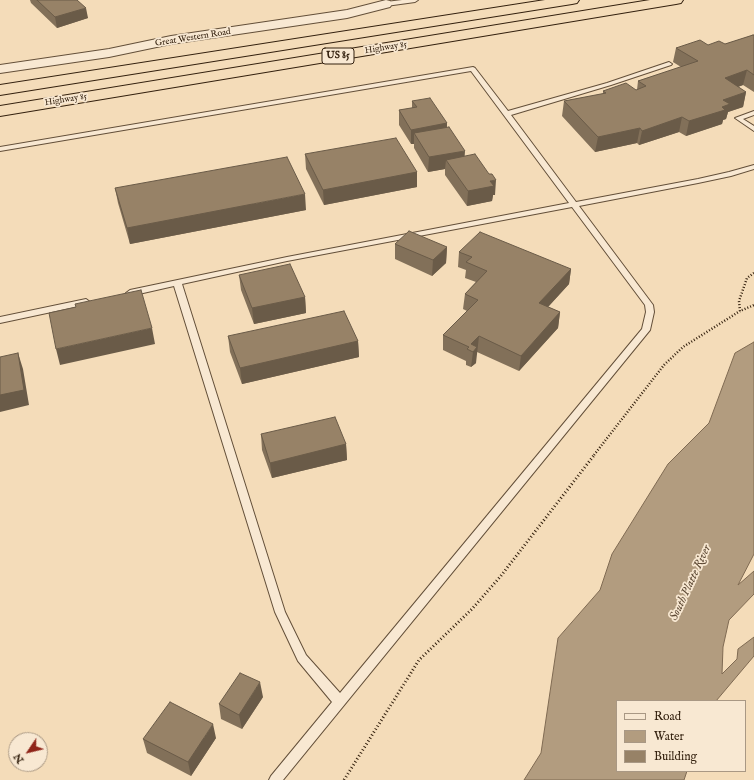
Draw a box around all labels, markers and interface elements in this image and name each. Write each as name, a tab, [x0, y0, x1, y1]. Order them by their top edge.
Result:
street label: Great Western Road	[154, 27, 232, 49]
street label: Highway 85	[364, 39, 408, 57]
road number: US 85	[322, 48, 354, 64]
street label: Highway 85	[44, 91, 88, 109]
water label: South Platte River	[667, 543, 715, 623]
legend	[616, 700, 746, 772]
text: Road	[654, 709, 681, 724]
text: Water	[654, 729, 684, 744]
north arrow	[8, 732, 48, 772]
text: Building	[654, 749, 697, 764]
text: N	[11, 750, 27, 766]

